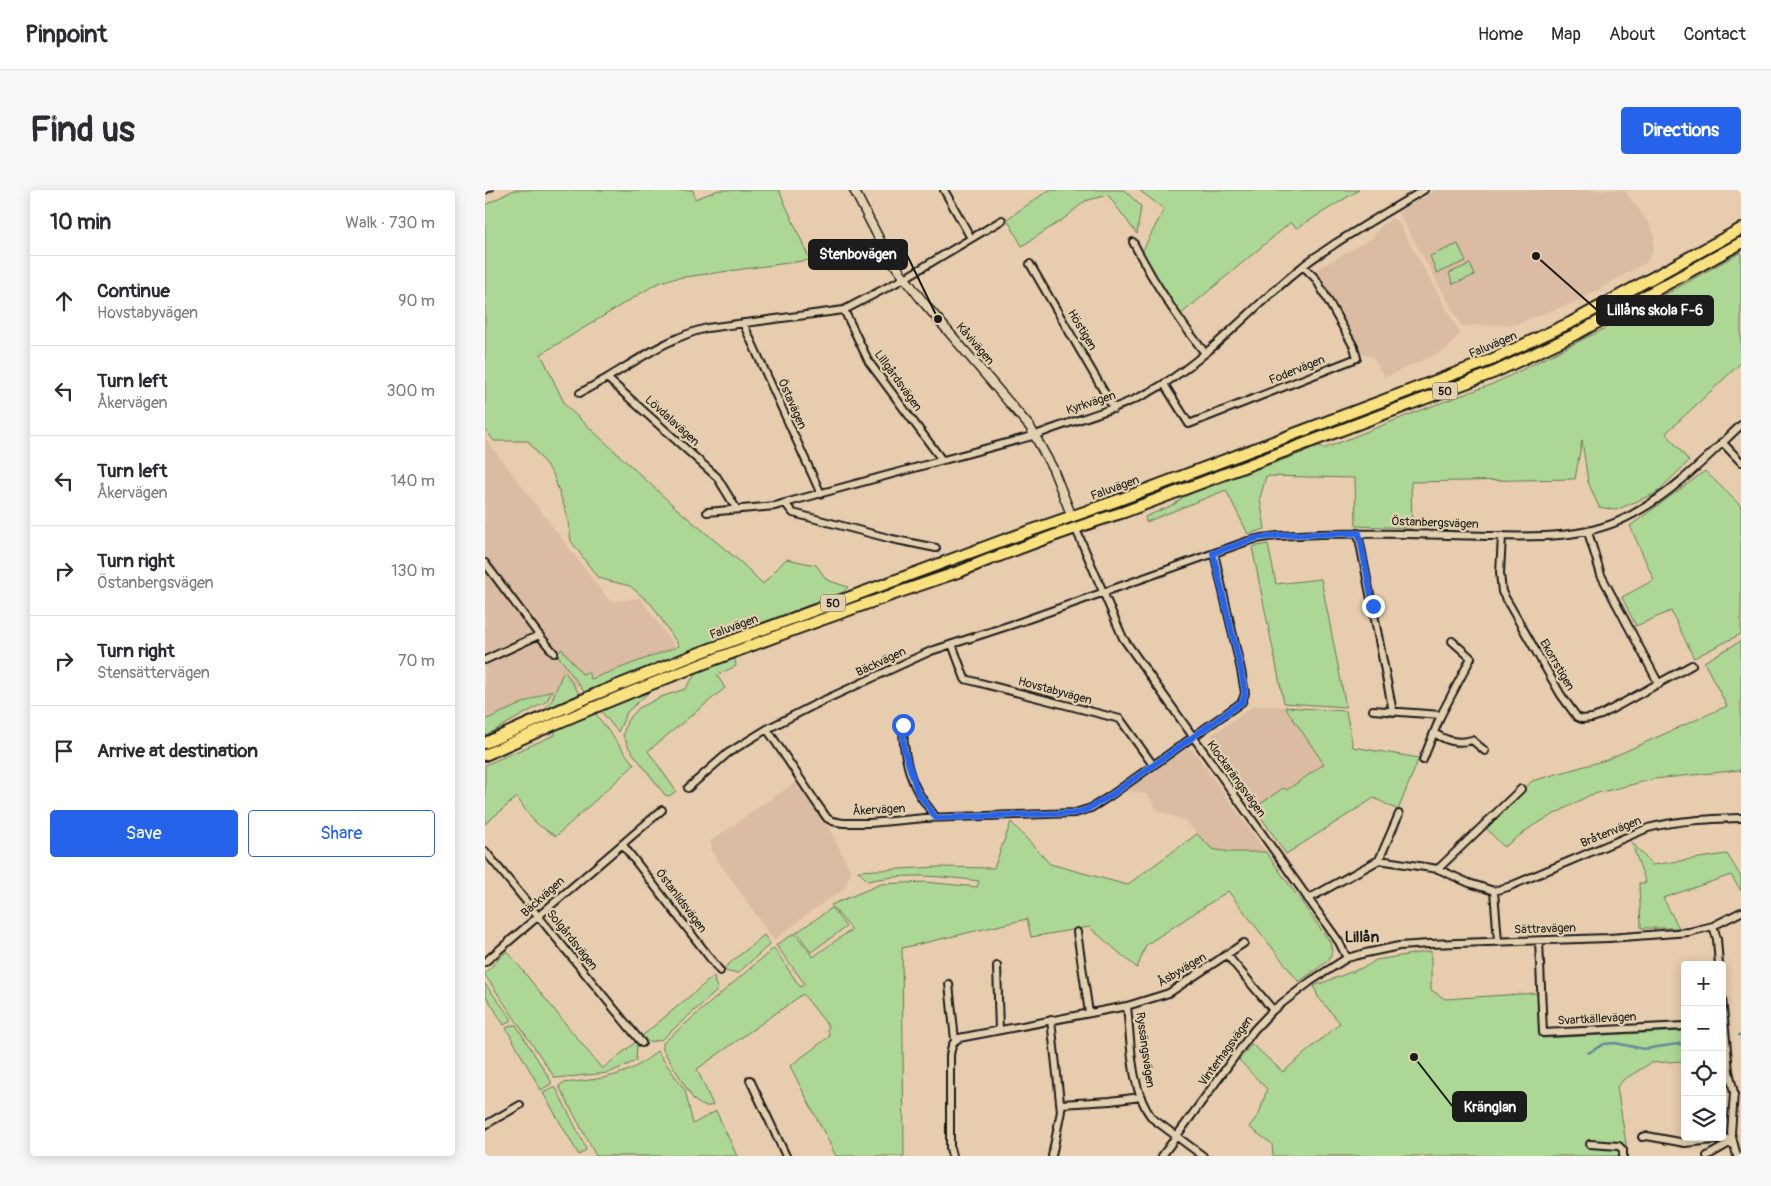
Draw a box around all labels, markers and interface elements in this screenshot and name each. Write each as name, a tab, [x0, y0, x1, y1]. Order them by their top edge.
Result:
text: Pinpoint	[25, 20, 107, 49]
text: Home	[1478, 23, 1523, 46]
text: Map	[1551, 23, 1581, 46]
text: About	[1609, 23, 1655, 46]
text: Contact	[1683, 23, 1746, 46]
button: Directions	[1621, 107, 1741, 154]
text: Find us	[30, 108, 135, 152]
text: 10 min	[50, 209, 111, 236]
text: Walk · 730 m	[345, 213, 435, 233]
callout: Stenbovägen	[809, 240, 907, 269]
text: Stenbovägen	[819, 246, 897, 263]
text: Continue	[97, 279, 170, 303]
icon: ahead	[50, 287, 78, 315]
text: 90 m	[398, 291, 435, 311]
callout: Lillåns skola F-6	[1597, 296, 1713, 325]
text: Lillåns skola F-6	[1607, 302, 1703, 319]
text: Hovstabyvägen	[97, 303, 198, 323]
street label: Höstigen	[1064, 307, 1100, 353]
street label: Kåvivägen	[953, 320, 998, 368]
street label: Faluvägen	[1467, 328, 1519, 362]
street label: Lillgårdsvägen	[871, 348, 925, 415]
street label: Fodervägen	[1267, 352, 1327, 388]
text: Turn left	[97, 369, 167, 393]
street label: Östavägen	[774, 376, 811, 432]
icon: left	[50, 377, 78, 405]
text: 300 m	[387, 381, 435, 401]
road number: 50	[1433, 382, 1457, 400]
street label: Kyrkvägen	[1064, 388, 1118, 418]
text: Åkervägen	[97, 393, 168, 413]
street label: Lövdalavägen	[642, 393, 703, 450]
text: Turn left	[97, 459, 167, 483]
icon: left	[50, 467, 78, 495]
text: 140 m	[391, 471, 435, 491]
street label: Faluvägen	[1089, 472, 1142, 504]
text: Åkervägen	[97, 483, 168, 503]
street label: Östanbergsvägen	[1391, 513, 1479, 532]
text: Turn right	[97, 549, 175, 573]
icon: right	[50, 557, 78, 585]
text: 130 m	[391, 561, 435, 581]
text: Östanbergsvägen	[97, 573, 214, 593]
road number: 50	[821, 594, 845, 612]
route end	[1362, 595, 1385, 618]
street label: Faluvägen	[708, 611, 761, 643]
street label: Ekorrstigen	[1536, 637, 1578, 694]
text: Turn right	[97, 639, 175, 663]
street label: Bäckvägen	[854, 644, 908, 680]
icon: right	[50, 647, 78, 675]
text: 70 m	[398, 651, 435, 671]
text: Stensättervägen	[97, 663, 210, 683]
street label: Hovstabyvägen	[1016, 674, 1094, 708]
route start	[892, 714, 915, 737]
icon: arrive	[50, 737, 78, 765]
street label: Klockarängsvägen	[1203, 738, 1269, 820]
text: Arrive at destination	[97, 739, 258, 763]
street label: Åkervägen	[852, 800, 906, 819]
button: Save	[50, 810, 238, 857]
button: Share	[248, 810, 435, 857]
street label: Bråtenvägen	[1578, 813, 1644, 851]
street label: Östanlidsvägen	[652, 865, 711, 936]
street label: Bäckvägen	[518, 873, 568, 920]
street label: Solgårdsvägen	[543, 907, 601, 973]
street label: Sättravägen	[1514, 920, 1576, 938]
district label: Lillån	[1345, 928, 1380, 947]
street label: Åsbyvägen	[1154, 949, 1209, 990]
map controls	[1681, 961, 1726, 1141]
button: +	[1681, 961, 1726, 1006]
button: −	[1681, 1006, 1726, 1051]
street label: Svartkällevägen	[1557, 1009, 1637, 1029]
street label: Ryssängsvägen	[1132, 1011, 1158, 1089]
street label: Vinterhagsvägen	[1195, 1013, 1257, 1089]
button: locate	[1681, 1051, 1726, 1096]
callout: Kränglan	[1453, 1092, 1526, 1121]
button: layers	[1681, 1096, 1726, 1141]
text: Kränglan	[1464, 1099, 1516, 1116]

